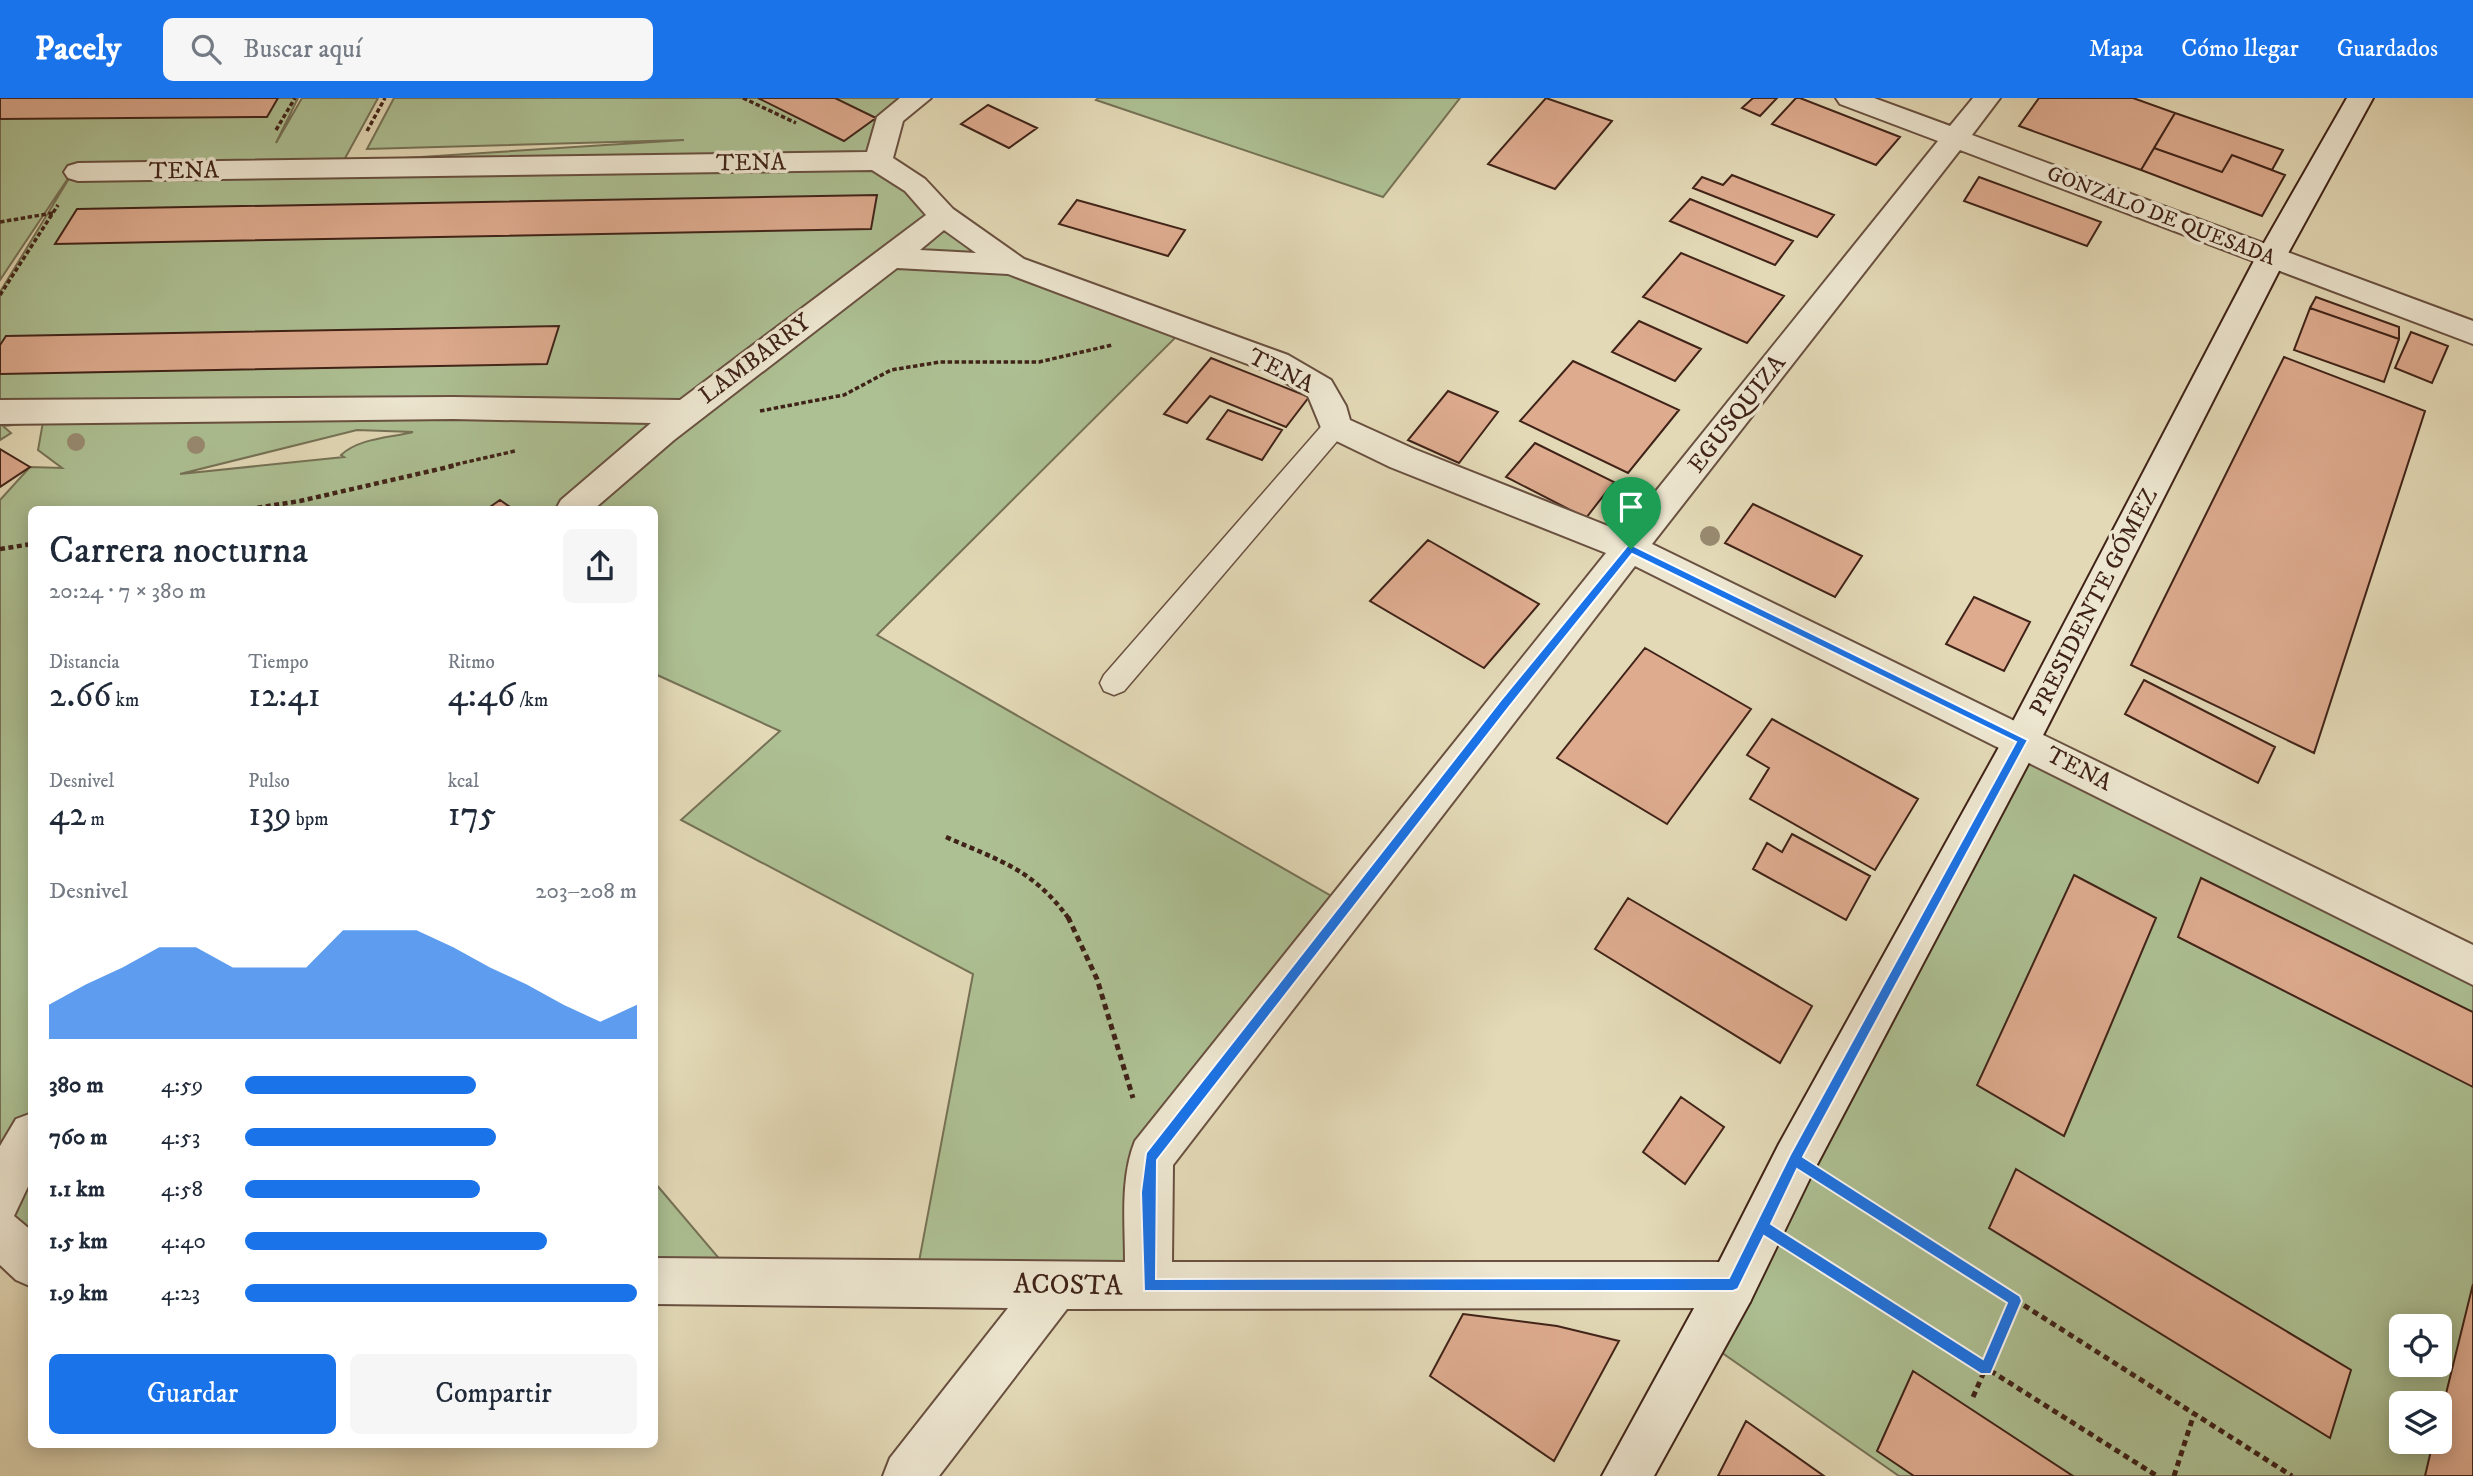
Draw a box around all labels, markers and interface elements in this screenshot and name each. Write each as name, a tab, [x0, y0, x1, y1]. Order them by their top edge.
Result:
search box	[163, 18, 653, 81]
text: Pacely	[35, 29, 121, 70]
icon: search	[187, 30, 225, 68]
text: Buscar aquí	[243, 33, 362, 66]
text: Mapa	[2089, 34, 2143, 64]
text: Cómo llegar	[2181, 34, 2299, 64]
text: Guardados	[2337, 34, 2438, 64]
street label: TENA	[716, 147, 787, 179]
street label: TENA	[149, 155, 220, 187]
street label: GONZALO DE QUESADA	[2043, 160, 2279, 272]
street label: LAMBARRY	[693, 307, 818, 411]
street label: TENA	[1243, 342, 1319, 400]
street label: EGUSQUIZA	[1682, 348, 1793, 479]
pin	[1601, 477, 1661, 549]
street label: PRESIDENTE GÓMEZ	[2023, 483, 2165, 721]
icon: arrive	[1612, 488, 1650, 526]
text: Carrera nocturna	[49, 527, 308, 575]
button: share	[563, 529, 637, 603]
text: 20:24 · 7 × 380 m	[49, 577, 206, 606]
text: Distancia	[49, 651, 120, 674]
text: Tiempo	[248, 651, 308, 674]
text: Ritmo	[448, 651, 495, 674]
text: 2.66	[49, 674, 111, 718]
text: 12:41	[248, 674, 321, 718]
text: 4:46	[448, 674, 515, 718]
text: km	[111, 689, 139, 712]
text: /km	[515, 689, 548, 712]
street label: TENA	[2041, 740, 2117, 798]
text: Desnivel	[49, 770, 114, 793]
text: Pulso	[248, 770, 290, 793]
text: kcal	[448, 770, 479, 793]
text: 42	[49, 793, 86, 837]
text: 139	[248, 793, 292, 837]
text: 175	[448, 793, 496, 837]
text: m	[86, 808, 105, 831]
text: bpm	[292, 808, 329, 831]
text: Desnivel	[49, 877, 128, 906]
text: 203–208 m	[535, 877, 637, 906]
text: 380 m	[49, 1071, 104, 1100]
text: 4:59	[161, 1071, 203, 1100]
text: 760 m	[49, 1123, 108, 1152]
text: 4:53	[161, 1123, 200, 1152]
text: 1.1 km	[49, 1175, 105, 1204]
text: 4:58	[161, 1175, 203, 1204]
text: 1.5 km	[49, 1227, 108, 1256]
text: 4:40	[161, 1227, 206, 1256]
street label: ACOSTA	[1013, 1267, 1124, 1303]
text: 1.9 km	[49, 1279, 108, 1308]
text: 4:23	[161, 1279, 200, 1308]
map controls	[2389, 1314, 2452, 1454]
button: locate	[2389, 1314, 2452, 1377]
button: Guardar	[49, 1354, 336, 1434]
button: Compartir	[350, 1354, 637, 1434]
button: layers	[2389, 1391, 2452, 1454]

